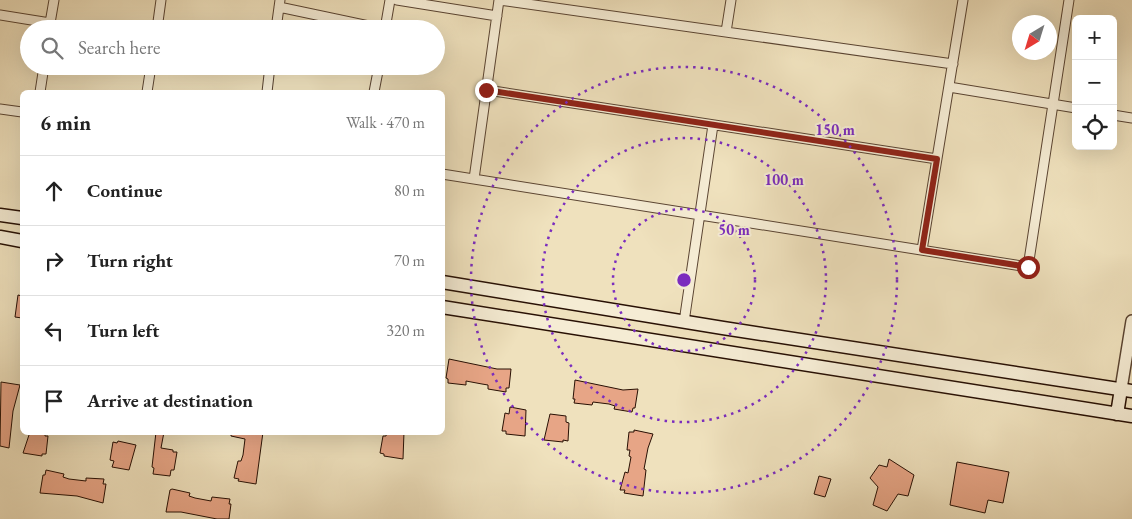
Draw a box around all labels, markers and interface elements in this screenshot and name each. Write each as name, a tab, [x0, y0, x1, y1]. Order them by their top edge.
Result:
north arrow	[1012, 15, 1057, 60]
map controls	[1072, 15, 1117, 150]
button: +	[1072, 15, 1117, 60]
search box	[20, 20, 445, 75]
icon: search	[38, 34, 66, 62]
text: Search here	[78, 35, 160, 60]
button: −	[1072, 60, 1117, 105]
route end	[475, 79, 498, 102]
button: locate	[1072, 105, 1117, 150]
text: 6 min	[40, 109, 91, 136]
text: Walk · 470 m	[346, 112, 425, 133]
text: 150 m	[815, 120, 855, 139]
text: 100 m	[764, 170, 804, 189]
icon: ahead	[40, 177, 68, 205]
text: Continue	[87, 178, 162, 203]
text: 80 m	[394, 180, 425, 201]
text: 50 m	[718, 220, 750, 239]
icon: right	[40, 247, 68, 275]
text: Turn right	[87, 248, 173, 273]
text: 70 m	[394, 250, 425, 271]
route start	[1017, 256, 1040, 279]
centre of rings	[675, 271, 693, 289]
icon: left	[40, 317, 68, 345]
text: Turn left	[87, 318, 159, 343]
text: 320 m	[386, 320, 425, 341]
icon: arrive	[40, 387, 68, 415]
text: Arrive at destination	[87, 388, 253, 413]

